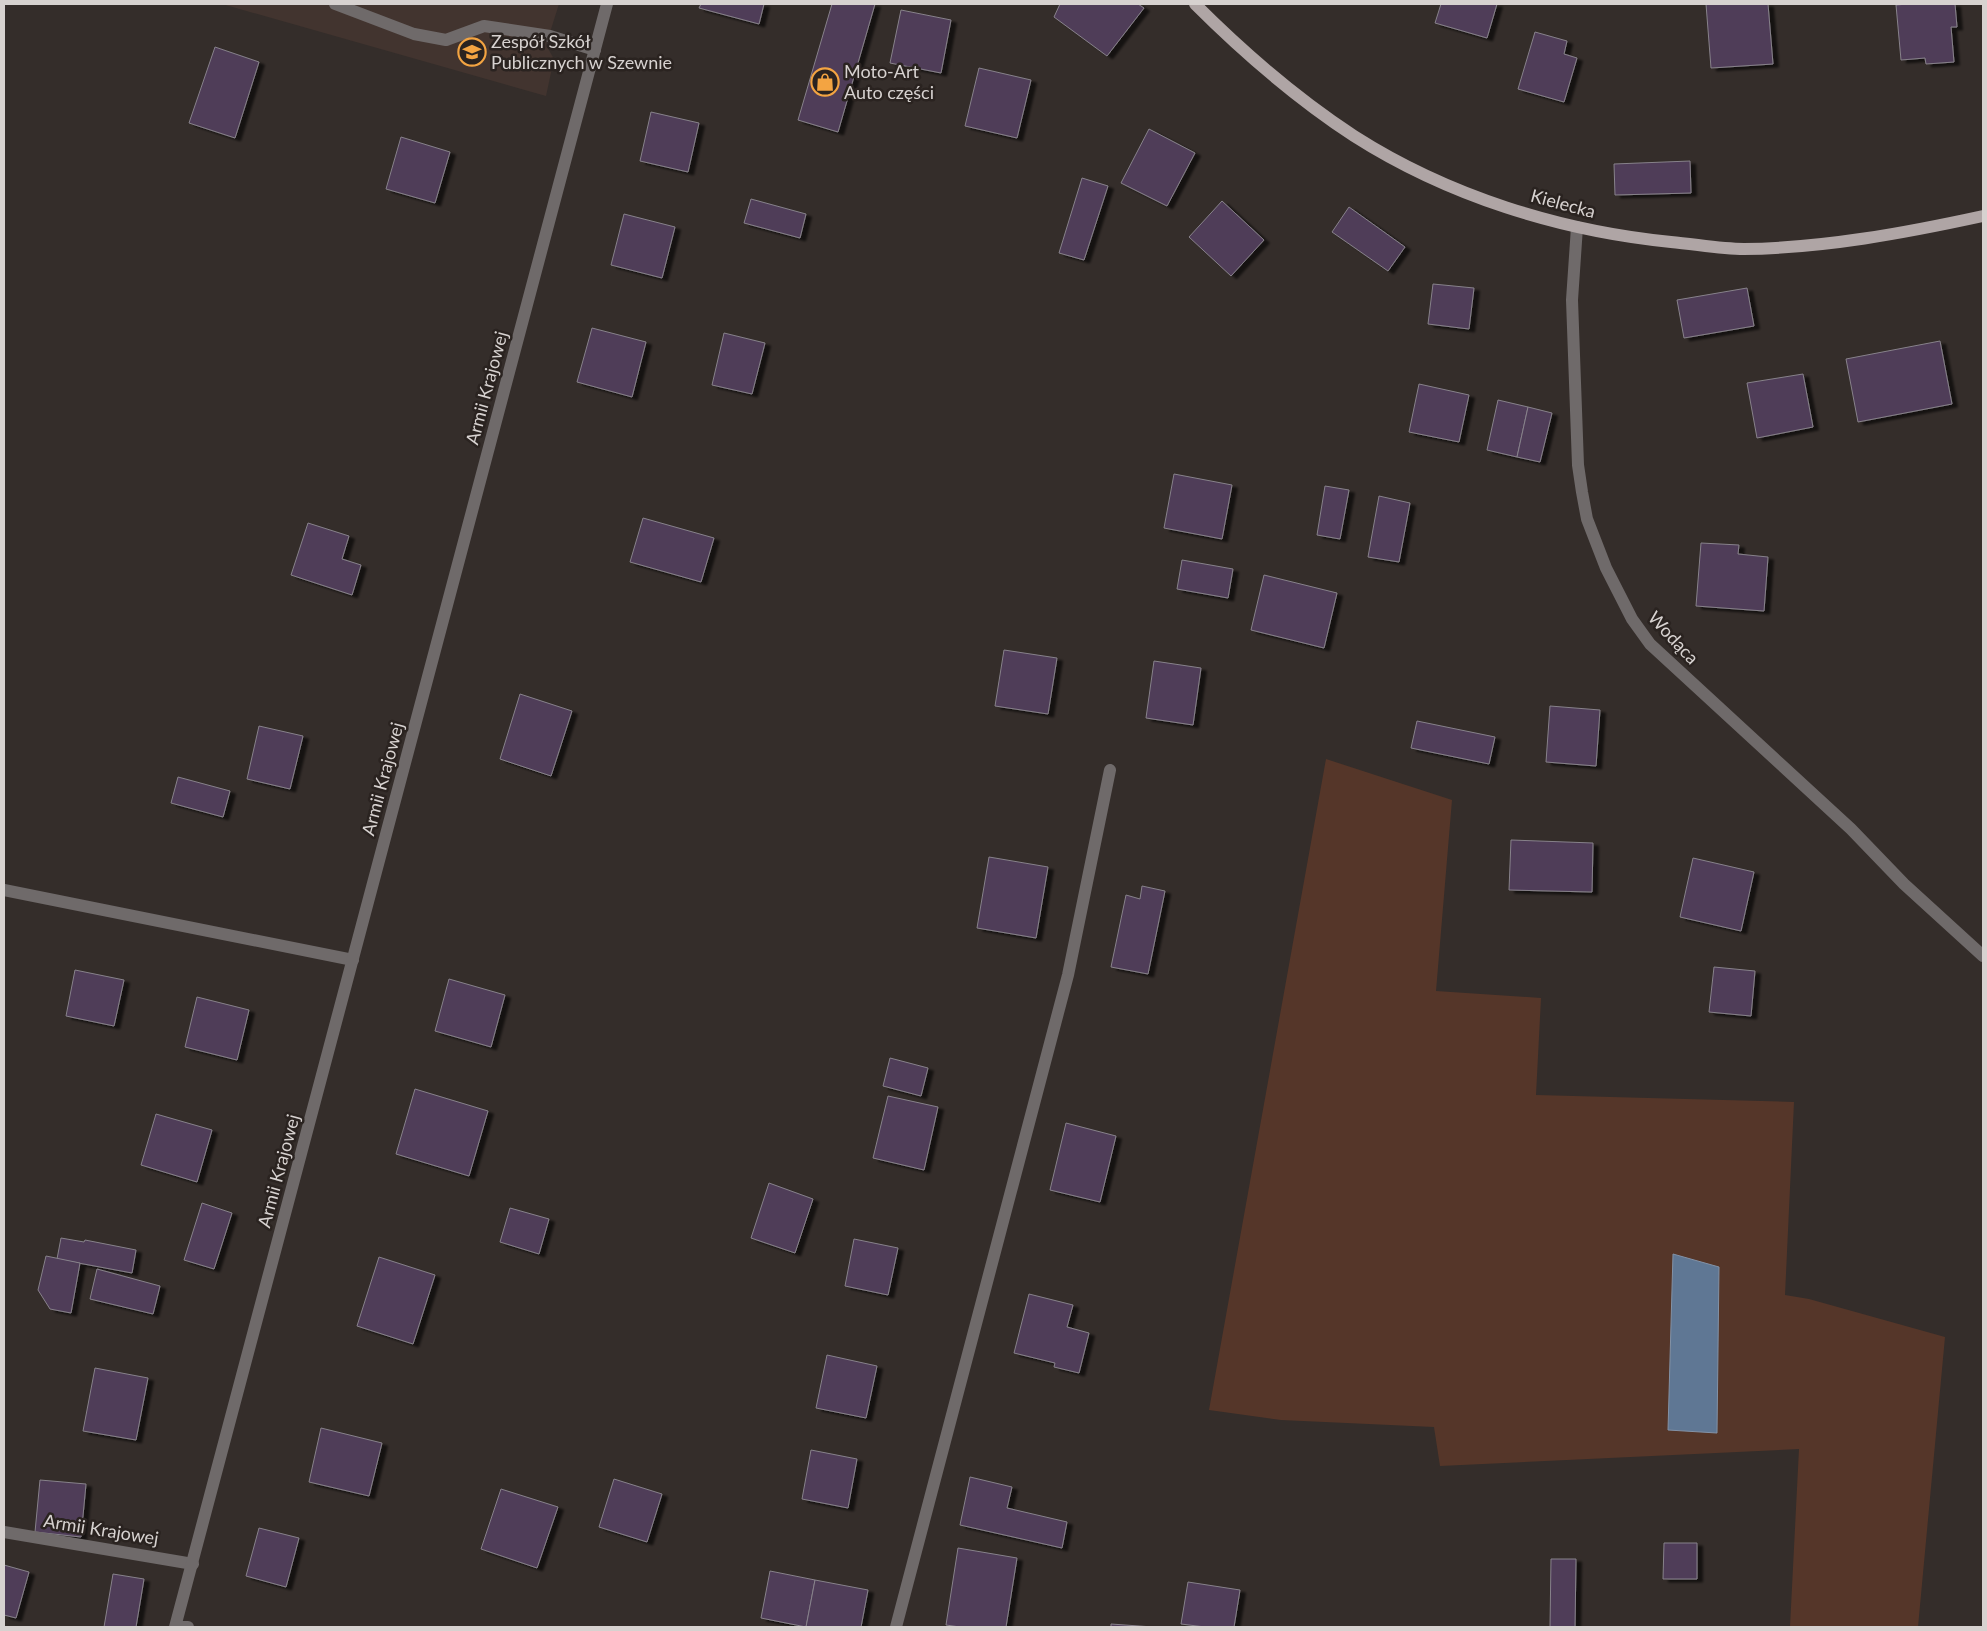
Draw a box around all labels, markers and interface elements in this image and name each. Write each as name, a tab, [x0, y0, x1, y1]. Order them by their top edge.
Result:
place label: Zespół Szkół Publicznych w Szewnie	[491, 30, 672, 73]
school or university icon: Zespół Szkół Publicznych w Szewnie	[457, 37, 487, 67]
place label: Moto-Art Auto części	[844, 60, 934, 103]
shop icon: Moto-Art Auto części	[810, 67, 840, 97]
street label: Kielecka	[1528, 184, 1598, 222]
street label: Armii Krajowej	[460, 329, 512, 447]
street label: Wodąca	[1644, 606, 1704, 668]
street label: Armii Krajowej	[356, 720, 408, 838]
street label: Armii Krajowej	[252, 1112, 304, 1230]
street label: Armii Krajowej	[42, 1509, 160, 1549]

